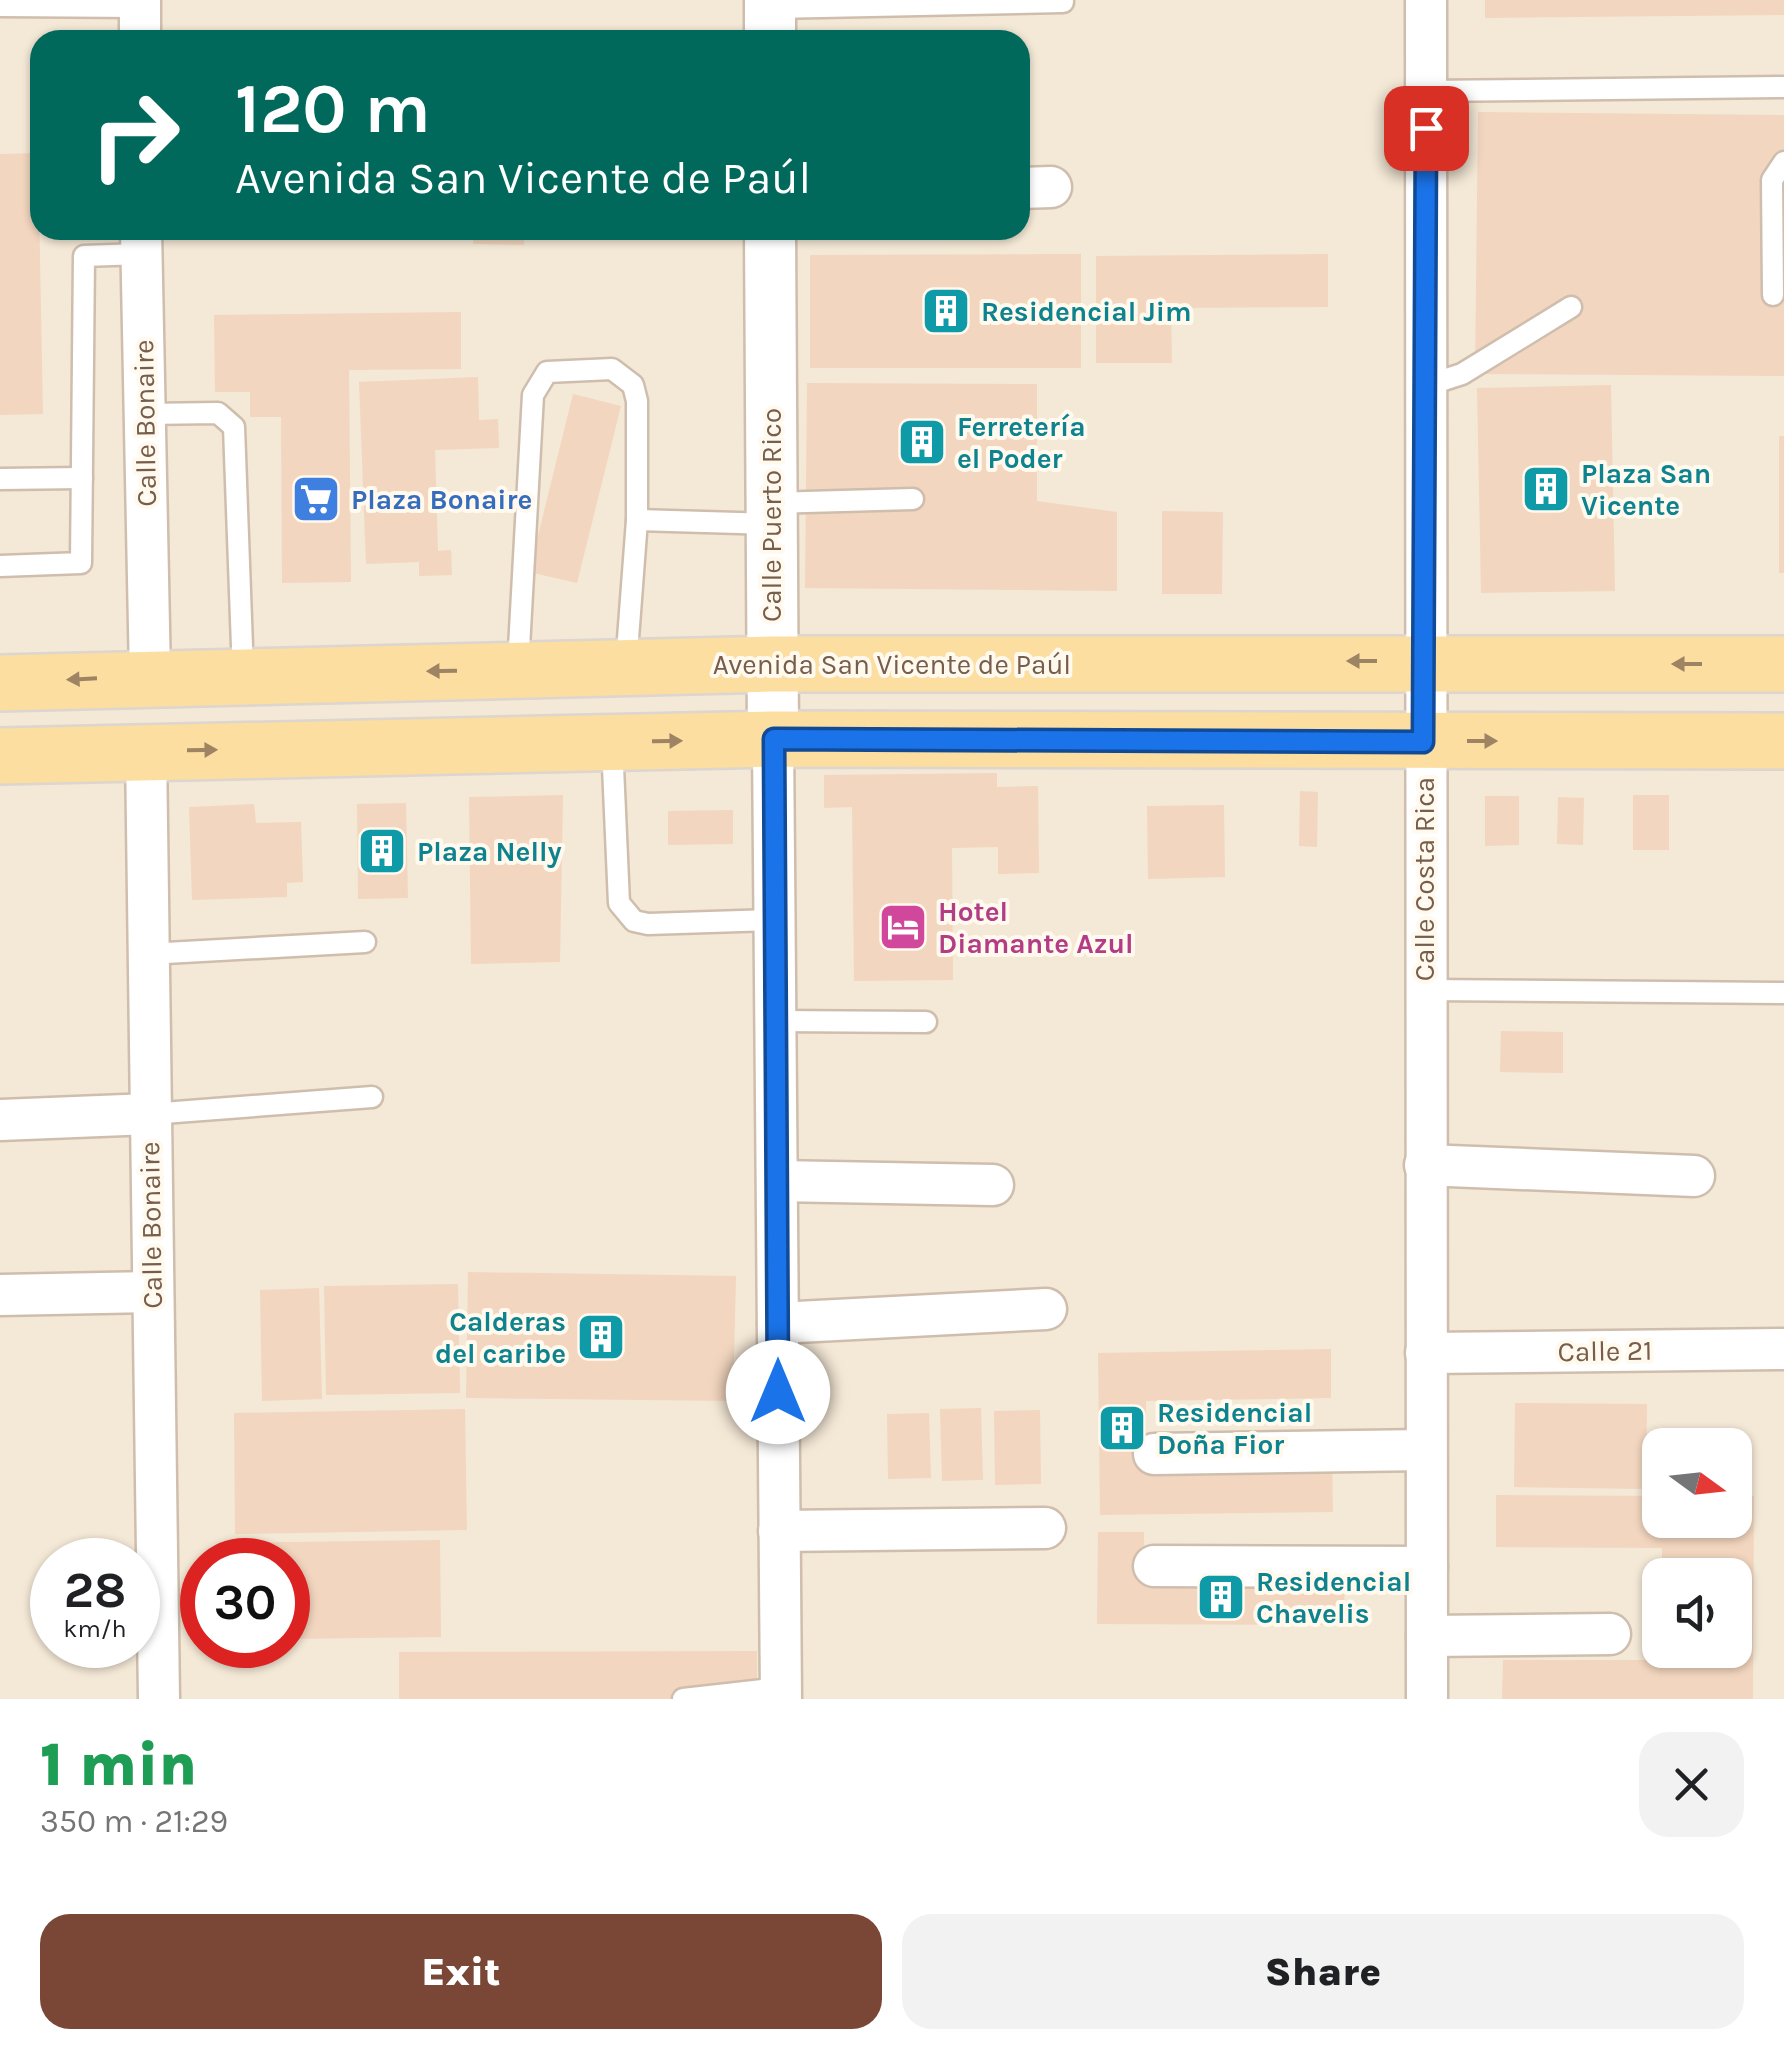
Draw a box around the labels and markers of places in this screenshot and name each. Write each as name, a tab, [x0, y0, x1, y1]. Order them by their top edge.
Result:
pin	[1384, 86, 1469, 171]
building icon: Residencial Jim	[920, 285, 972, 337]
place label: Residencial Jim	[981, 295, 1191, 328]
place label: Ferretería el Poder	[957, 410, 1086, 475]
building icon: Ferretería el Poder	[896, 416, 948, 468]
place label: Plaza San Vicente	[1581, 457, 1711, 522]
building icon: Plaza San Vicente	[1520, 463, 1572, 515]
supermarket icon: Plaza Bonaire	[290, 473, 342, 525]
place label: Plaza Bonaire	[351, 483, 532, 516]
building icon: Plaza Nelly	[356, 825, 408, 877]
place label: Plaza Nelly	[417, 835, 562, 868]
place label: Hotel Diamante Azul	[938, 895, 1134, 960]
hotel icon: Hotel Diamante Azul	[877, 901, 929, 953]
place label: Calderas del caribe	[435, 1305, 566, 1370]
building icon: Calderas del caribe	[575, 1311, 627, 1363]
place label: Residencial Doña Fior	[1157, 1396, 1312, 1461]
building icon: Residencial Doña Fior	[1096, 1402, 1148, 1454]
place label: Residencial Chavelis	[1256, 1565, 1411, 1630]
building icon: Residencial Chavelis	[1195, 1571, 1247, 1623]

